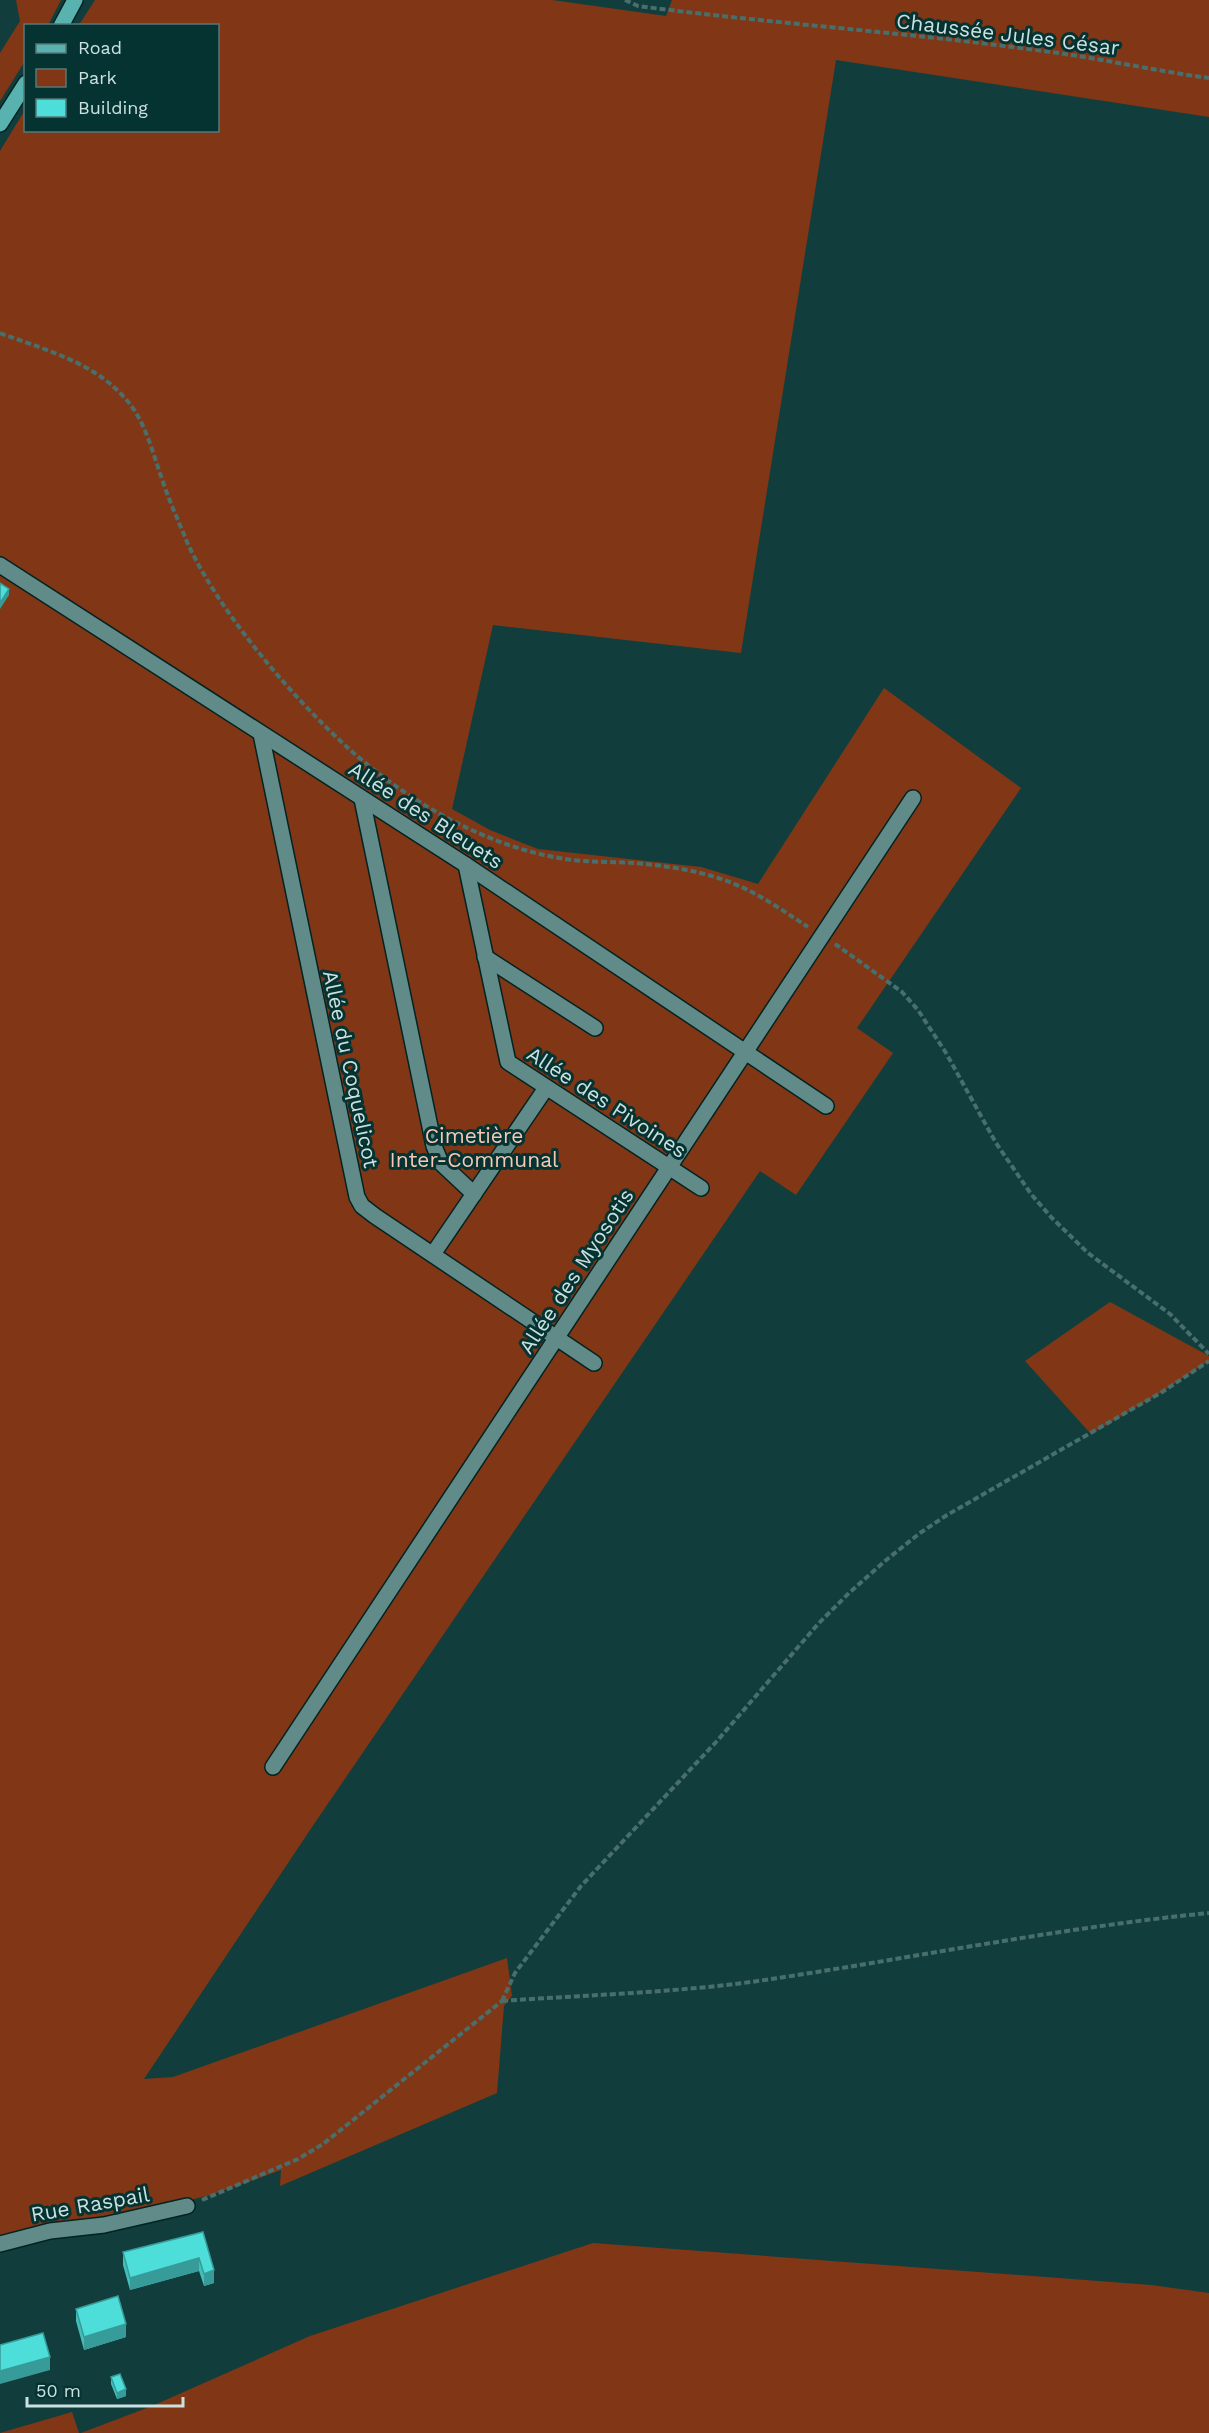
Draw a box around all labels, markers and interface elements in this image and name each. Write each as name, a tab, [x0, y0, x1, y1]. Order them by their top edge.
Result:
street label: Chaussée Jules César	[895, 8, 1121, 60]
legend	[24, 24, 219, 132]
text: Road	[78, 37, 122, 58]
text: Park	[78, 67, 117, 88]
text: Building	[78, 97, 148, 118]
street label: Allée des Bleuets	[344, 756, 508, 874]
street label: Allée du Coquelicot	[318, 968, 384, 1170]
street label: Allée des Pivoines	[522, 1041, 692, 1163]
park label: Cimetière Inter-Communal	[390, 1123, 559, 1172]
street label: Allée des Myosotis	[513, 1184, 639, 1358]
street label: Rue Raspail	[29, 2181, 152, 2227]
scale bar	[27, 2370, 183, 2408]
text: 50 m	[36, 2380, 81, 2401]

